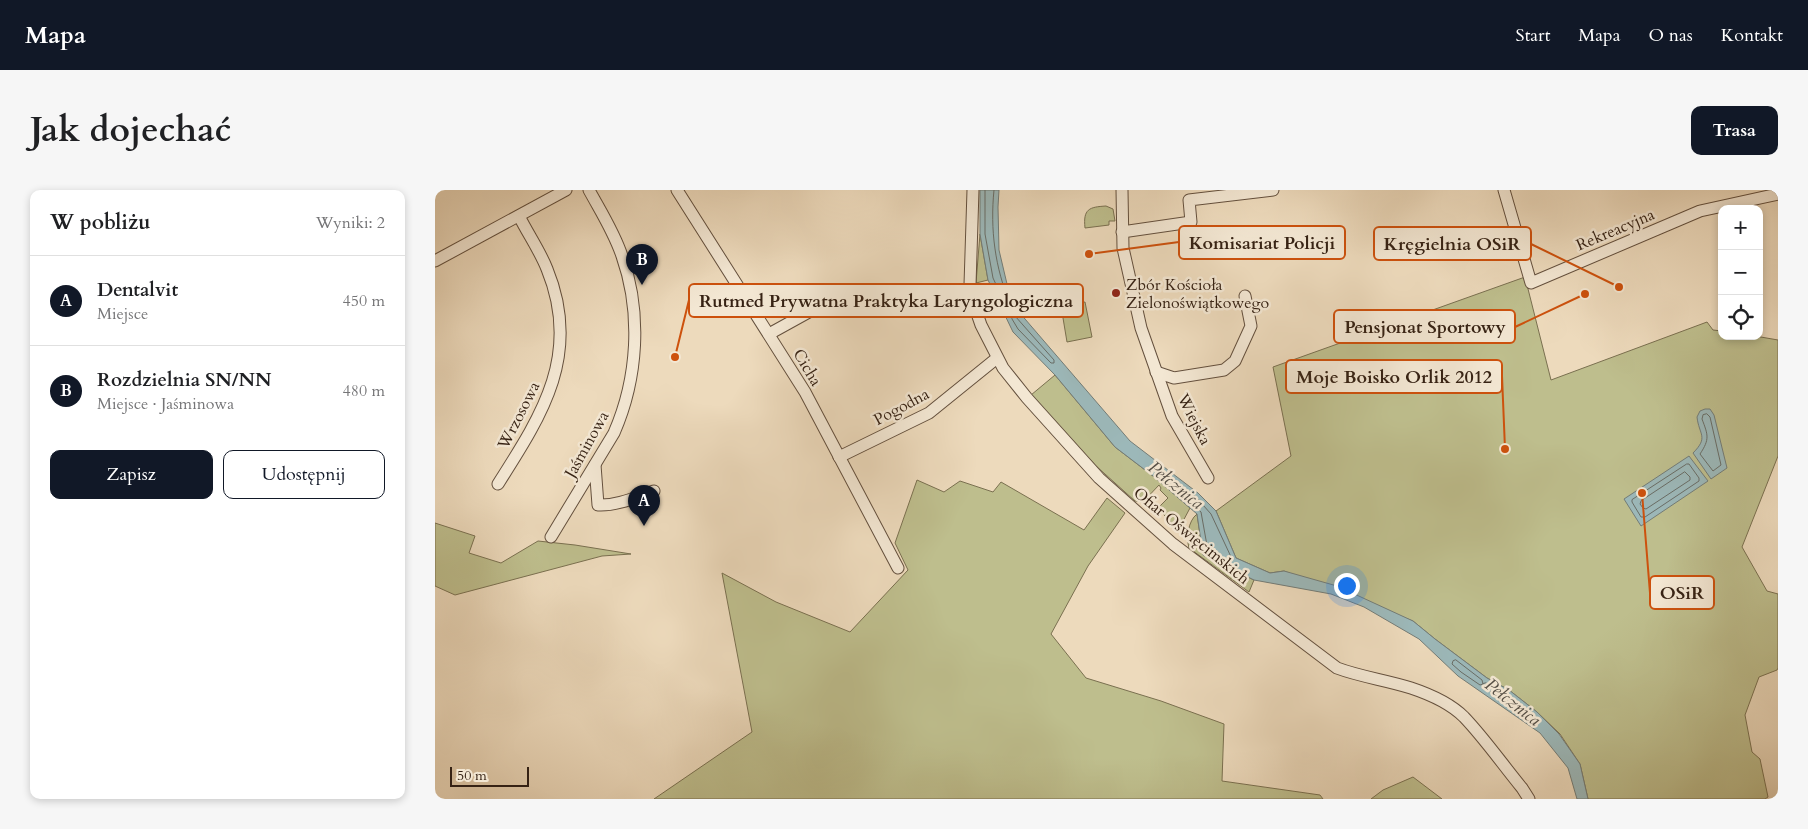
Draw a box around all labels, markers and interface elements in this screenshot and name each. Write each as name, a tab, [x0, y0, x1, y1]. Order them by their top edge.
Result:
text: Mapa	[25, 19, 86, 52]
text: Start	[1516, 23, 1550, 48]
text: Mapa	[1578, 23, 1620, 48]
text: O nas	[1648, 23, 1693, 48]
text: Kontakt	[1721, 23, 1783, 48]
text: Jak dojechać	[30, 106, 231, 154]
button: Trasa	[1691, 106, 1778, 155]
street label: Rekreacyjna	[1573, 204, 1658, 256]
map controls	[1718, 205, 1763, 340]
button: +	[1718, 205, 1763, 250]
text: W pobliżu	[50, 208, 151, 237]
text: Wyniki: 2	[316, 212, 385, 234]
callout: Komisariat Policji	[1179, 226, 1345, 259]
callout: Kręgielnia OSiR	[1374, 227, 1531, 260]
text: Komisariat Policji	[1189, 231, 1335, 256]
text: Kręgielnia OSiR	[1383, 232, 1521, 257]
pin: B	[626, 244, 658, 285]
button: −	[1718, 250, 1763, 295]
place label: Zbór Kościoła Zielonoświątkowego	[1126, 274, 1269, 314]
text: Dentalvit	[97, 277, 178, 303]
callout: Rutmed Prywatna Praktyka Laryngologiczna	[689, 284, 1083, 317]
marker: Zbór Kościoła Zielonoświątkowego	[1110, 287, 1122, 299]
text: Rutmed Prywatna Praktyka Laryngologiczna	[699, 289, 1073, 314]
text: A	[60, 290, 72, 312]
text: 450 m	[343, 290, 385, 312]
button: locate	[1718, 295, 1763, 340]
text: Miejsce	[97, 303, 148, 325]
callout: Pensjonat Sportowy	[1334, 310, 1515, 343]
text: Pensjonat Sportowy	[1344, 315, 1507, 340]
street label: Cicha	[787, 345, 827, 390]
callout: Moje Boisko Orlik 2012	[1286, 360, 1502, 393]
text: Moje Boisko Orlik 2012	[1296, 365, 1492, 390]
text: Rozdzielnia SN/NN	[97, 367, 272, 393]
street label: Wrzosowa	[492, 378, 545, 454]
text: B	[60, 380, 72, 402]
text: 480 m	[343, 380, 385, 402]
street label: Pogodna	[870, 383, 933, 431]
street label: Wiejska	[1171, 389, 1216, 449]
text: Miejsce · Jaśminowa	[97, 393, 234, 415]
street label: Jaśminowa	[559, 407, 614, 484]
button: Zapisz	[50, 450, 213, 499]
button: Udostępnij	[223, 450, 385, 499]
water label: Pełcznica	[1143, 455, 1209, 516]
street label: Ofiar Oświęcimskich	[1129, 482, 1254, 590]
pin: A	[628, 485, 660, 526]
your location	[1334, 573, 1360, 599]
callout: OSiR	[1650, 576, 1714, 609]
text: OSiR	[1660, 581, 1705, 606]
water label: Pełcznica	[1479, 673, 1546, 732]
scale bar	[450, 764, 529, 787]
text: 50 m	[457, 766, 487, 785]

